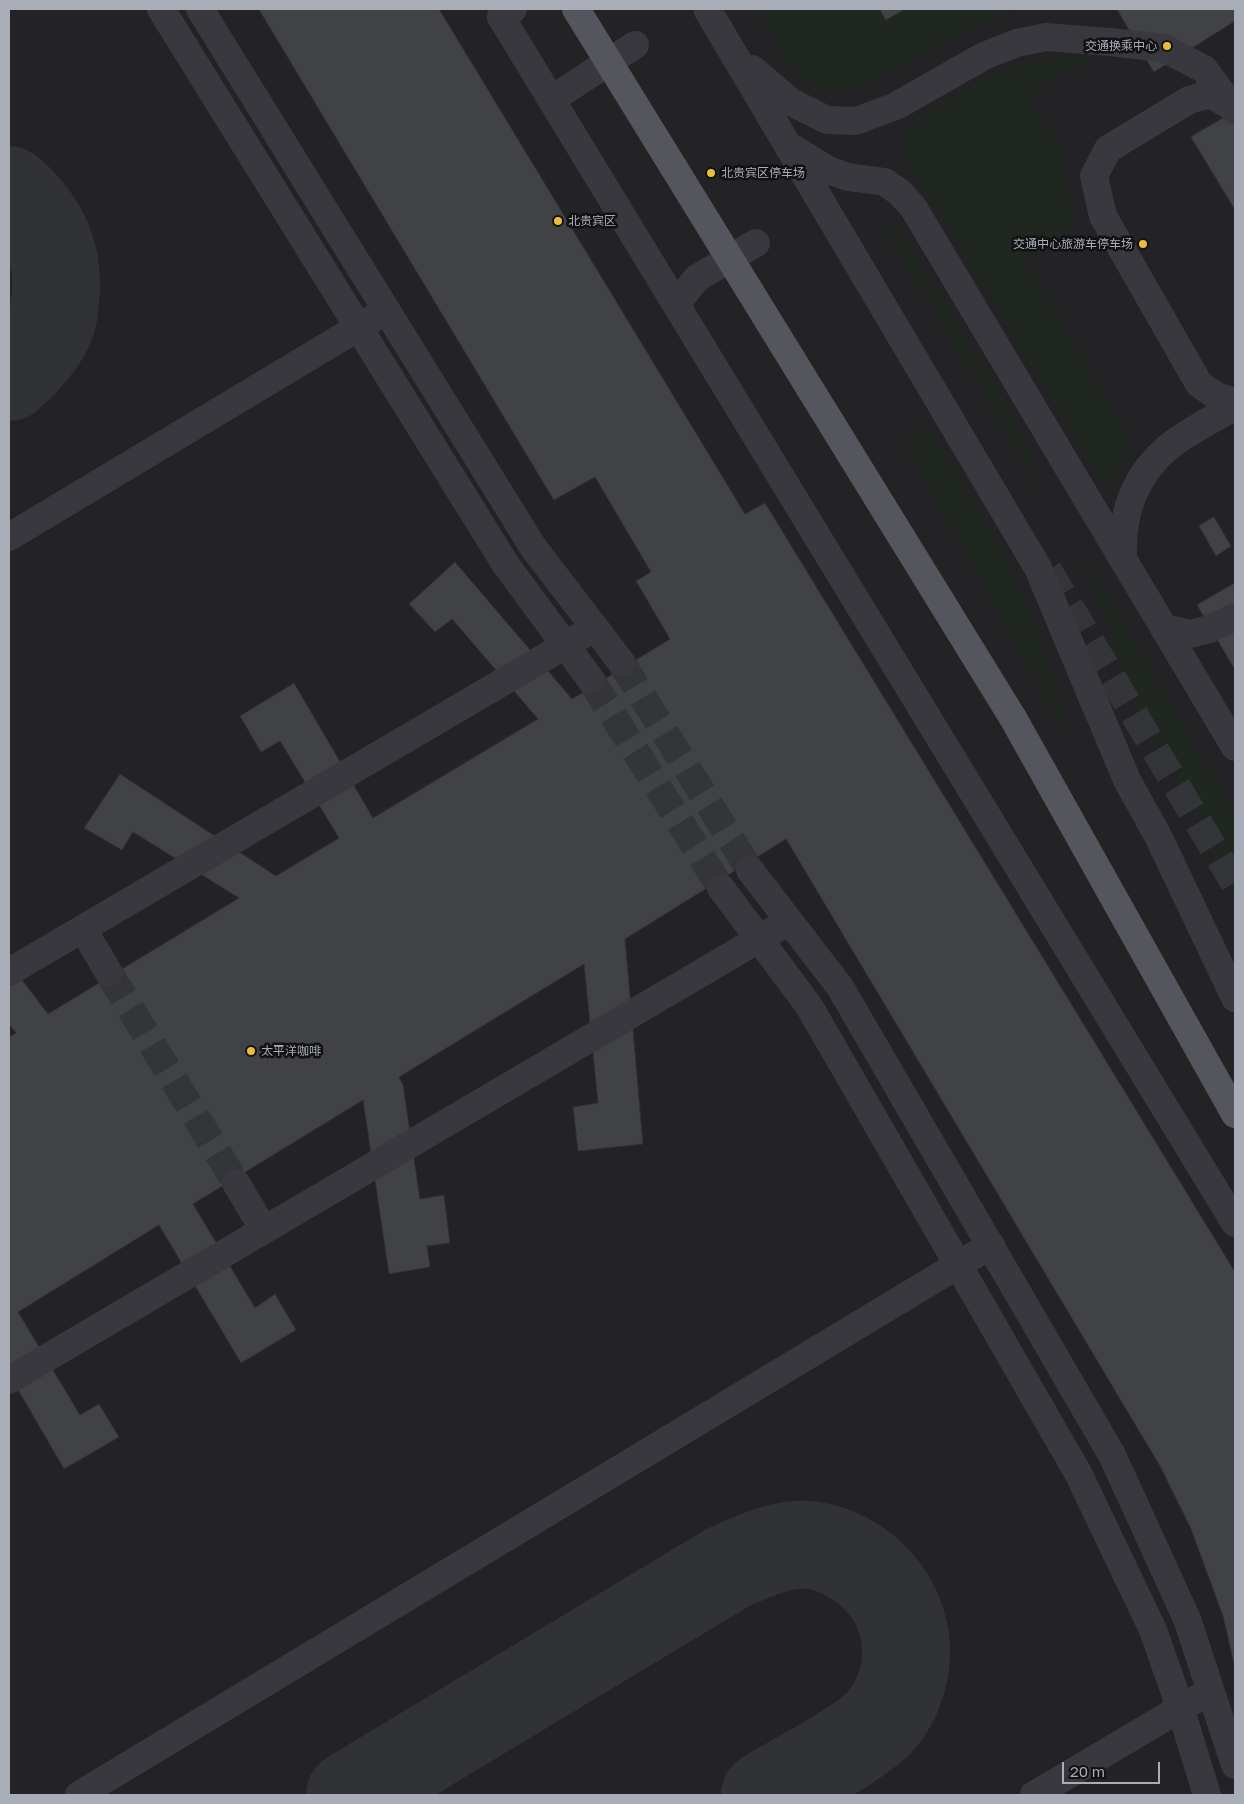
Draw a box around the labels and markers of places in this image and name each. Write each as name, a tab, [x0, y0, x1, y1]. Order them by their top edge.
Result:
place label: 交通换乘中心	[1085, 39, 1157, 53]
marker: 交通换乘中心	[1161, 40, 1173, 52]
place label: 北贵宾区停车场	[721, 166, 805, 180]
marker: 北贵宾区停车场	[705, 167, 717, 179]
place label: 北贵宾区	[568, 214, 616, 228]
marker: 北贵宾区	[552, 215, 564, 227]
place label: 交通中心旅游车停车场	[1013, 237, 1133, 251]
marker: 交通中心旅游车停车场	[1137, 238, 1149, 250]
place label: 太平洋咖啡	[261, 1044, 321, 1058]
marker: 太平洋咖啡	[245, 1045, 257, 1057]

